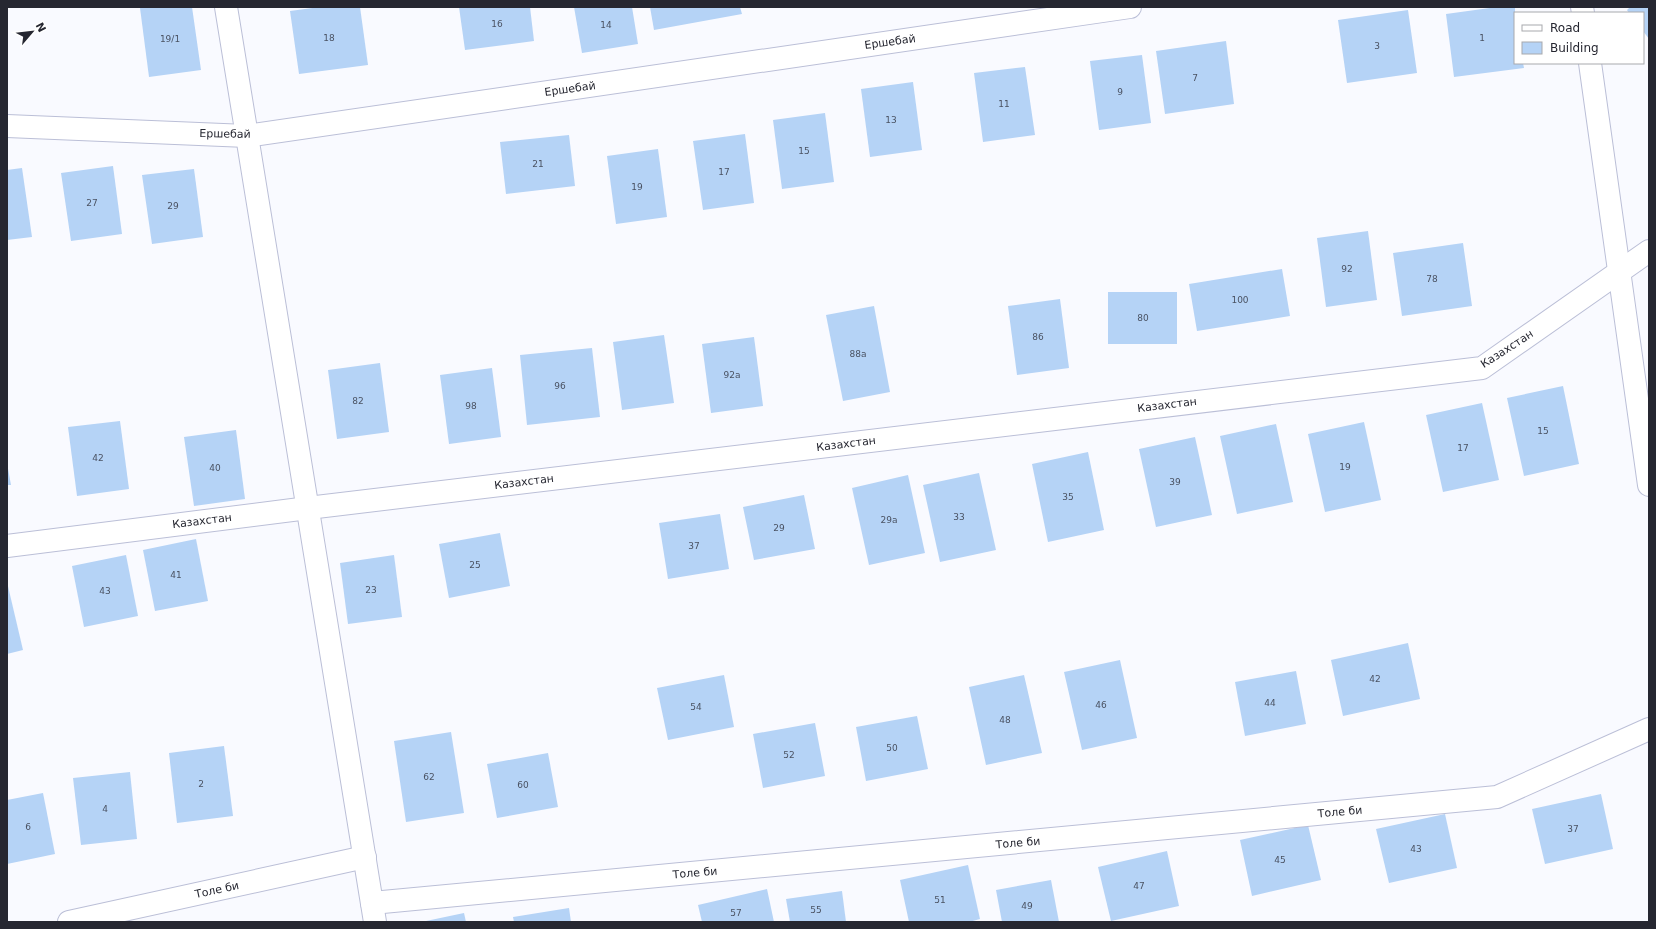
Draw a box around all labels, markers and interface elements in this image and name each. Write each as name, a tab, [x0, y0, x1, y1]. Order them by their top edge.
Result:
north arrow	[12, 12, 52, 52]
legend	[1514, 12, 1644, 64]
house number: 16	[491, 19, 503, 29]
text: N	[32, 20, 48, 35]
house number: 14	[600, 20, 612, 30]
text: Road	[1550, 21, 1580, 35]
street label: Ершебай	[864, 32, 916, 52]
house number: 18	[323, 33, 335, 43]
house number: 1	[1479, 33, 1485, 43]
house number: 19/1	[160, 34, 180, 44]
house number: 3	[1374, 41, 1380, 51]
text: Building	[1550, 41, 1599, 55]
house number: 7	[1192, 73, 1198, 83]
street label: Ершебай	[544, 79, 596, 99]
house number: 9	[1117, 87, 1123, 97]
house number: 11	[998, 99, 1010, 109]
house number: 13	[885, 115, 897, 125]
street label: Ершебай	[199, 127, 251, 141]
house number: 15	[798, 146, 810, 156]
house number: 21	[532, 159, 544, 169]
house number: 17	[718, 167, 730, 177]
house number: 19	[631, 182, 643, 192]
house number: 27	[86, 198, 98, 208]
house number: 29	[167, 201, 179, 211]
house number: 92	[1341, 264, 1353, 274]
house number: 78	[1426, 274, 1438, 284]
house number: 100	[1231, 295, 1249, 305]
house number: 80	[1137, 313, 1149, 323]
street label: Казахстан	[1478, 327, 1536, 371]
house number: 86	[1032, 332, 1044, 342]
house number: 88а	[850, 349, 866, 359]
house number: 92а	[724, 370, 740, 380]
house number: 96	[554, 381, 566, 391]
street label: Казахстан	[1136, 395, 1198, 415]
house number: 82	[352, 396, 364, 406]
house number: 98	[465, 401, 477, 411]
house number: 15	[1537, 426, 1549, 436]
street label: Казахстан	[815, 434, 877, 454]
house number: 17	[1457, 443, 1469, 453]
house number: 42	[92, 453, 104, 463]
house number: 19	[1339, 462, 1351, 472]
house number: 40	[209, 463, 221, 473]
street label: Казахстан	[493, 472, 555, 492]
house number: 39	[1169, 477, 1181, 487]
house number: 35	[1062, 492, 1074, 502]
street label: Казахстан	[171, 511, 233, 531]
house number: 33	[953, 512, 965, 522]
house number: 29а	[881, 515, 897, 525]
house number: 29	[773, 523, 785, 533]
house number: 37	[688, 541, 700, 551]
house number: 25	[469, 560, 481, 570]
house number: 41	[170, 570, 182, 580]
house number: 23	[365, 585, 377, 595]
house number: 43	[99, 586, 111, 596]
house number: 42	[1369, 674, 1381, 684]
house number: 44	[1264, 698, 1276, 708]
house number: 46	[1095, 700, 1107, 710]
house number: 54	[690, 702, 702, 712]
house number: 48	[999, 715, 1011, 725]
house number: 50	[886, 743, 898, 753]
house number: 52	[783, 750, 795, 760]
house number: 62	[423, 772, 435, 782]
house number: 2	[198, 779, 204, 789]
house number: 60	[517, 780, 529, 790]
house number: 4	[102, 804, 108, 814]
street label: Толе би	[1316, 804, 1363, 821]
house number: 6	[25, 822, 31, 832]
house number: 37	[1567, 824, 1579, 834]
street label: Толе би	[994, 835, 1041, 852]
house number: 43	[1410, 844, 1422, 854]
house number: 45	[1274, 855, 1286, 865]
street label: Толе би	[671, 865, 718, 882]
street label: Толе би	[193, 879, 240, 901]
house number: 47	[1133, 881, 1145, 891]
house number: 51	[934, 895, 946, 905]
house number: 49	[1021, 901, 1033, 911]
house number: 55	[810, 905, 822, 915]
house number: 57	[730, 908, 742, 918]

